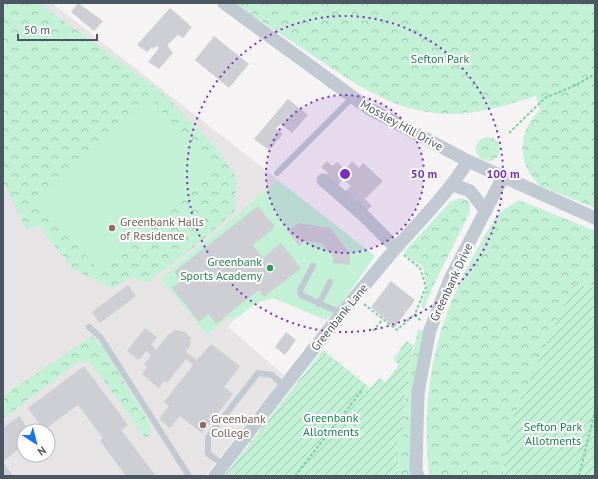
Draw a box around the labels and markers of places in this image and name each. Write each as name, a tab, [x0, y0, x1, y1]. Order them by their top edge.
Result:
centre of rings	[338, 167, 352, 181]
place label: Greenbank Halls of Residence	[120, 214, 204, 243]
marker: Greenbank Halls of Residence	[107, 223, 117, 233]
place label: Greenbank Sports Academy	[180, 254, 262, 283]
marker: Greenbank Sports Academy	[265, 263, 275, 273]
place label: Greenbank College	[211, 411, 266, 440]
marker: Greenbank College	[198, 420, 208, 430]

